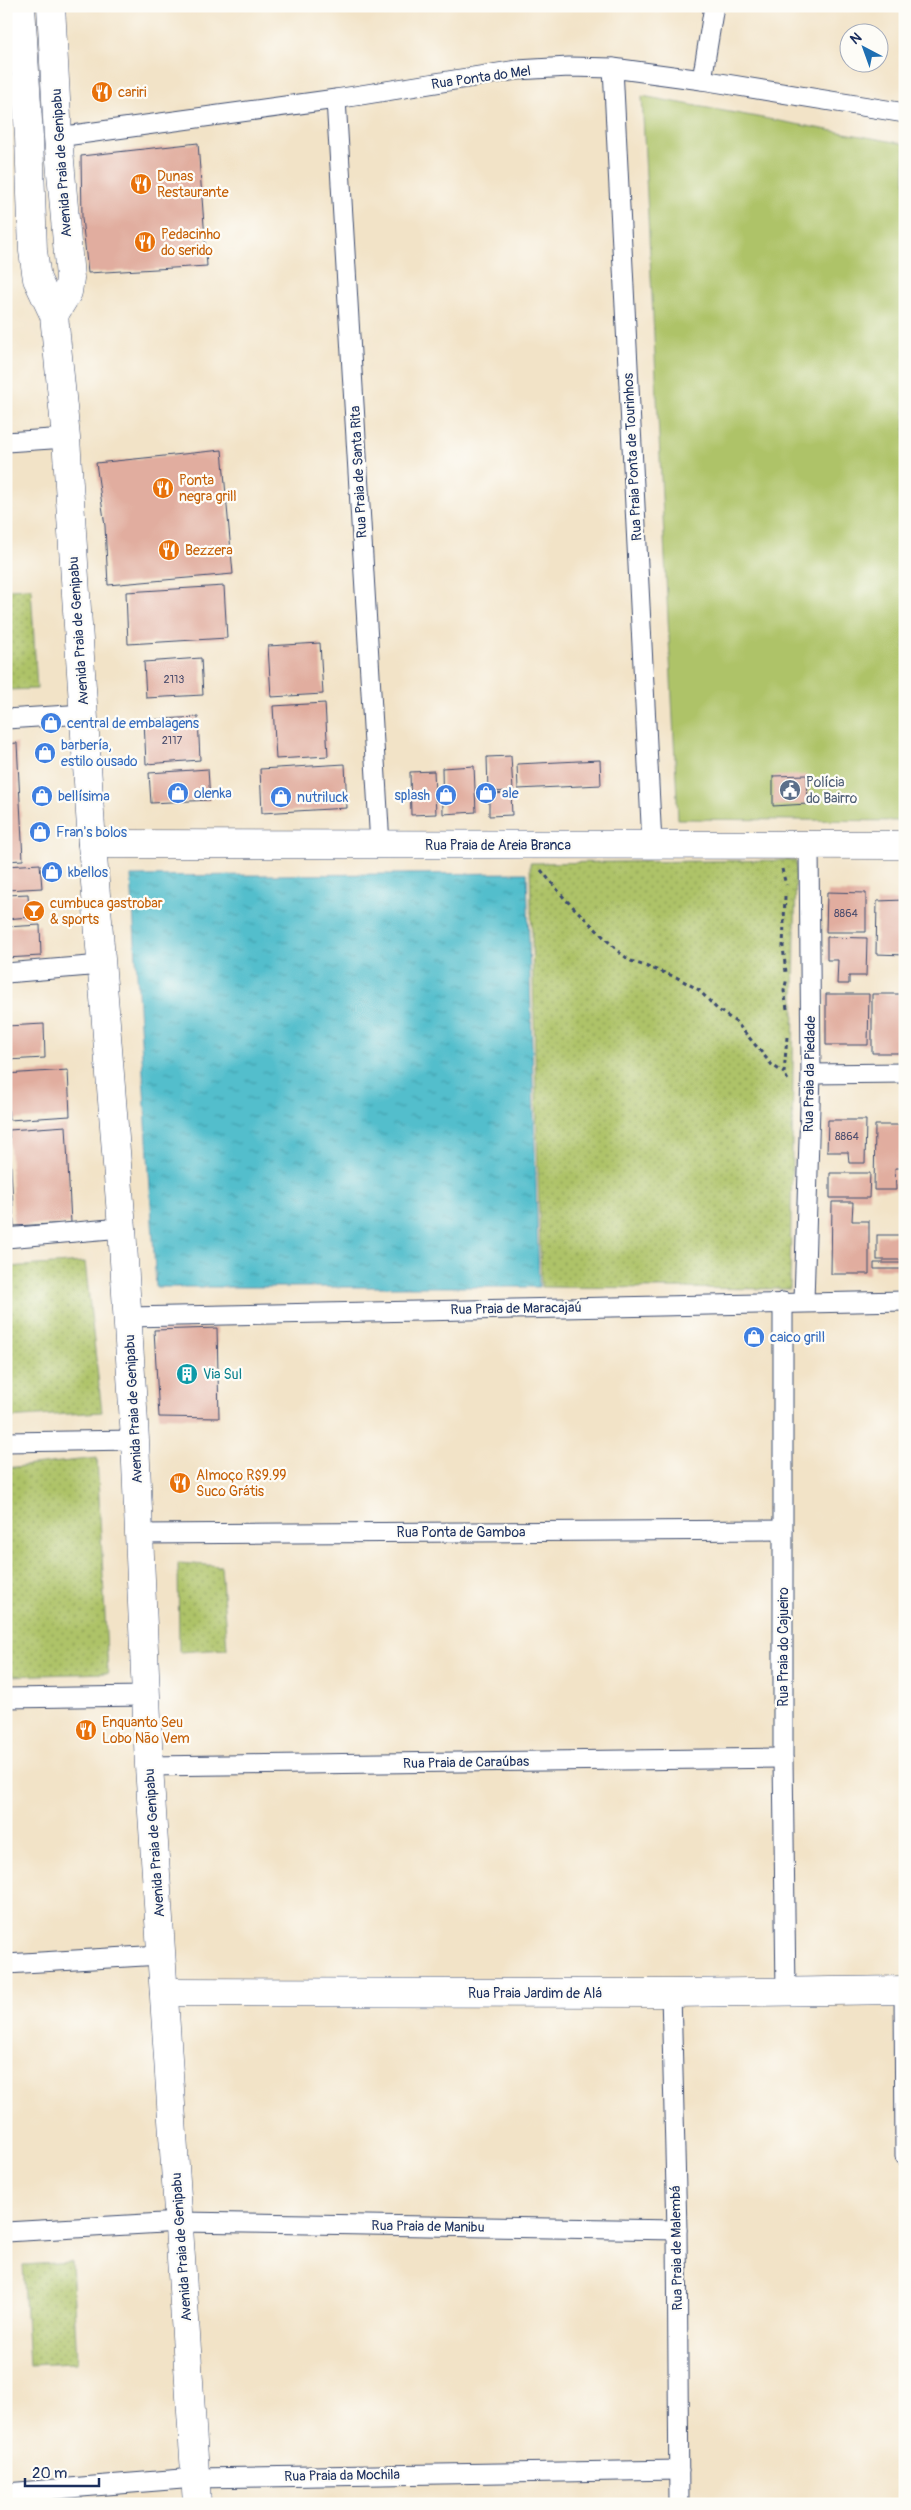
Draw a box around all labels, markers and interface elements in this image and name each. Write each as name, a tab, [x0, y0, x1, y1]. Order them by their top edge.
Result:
north arrow	[838, 22, 888, 72]
text: N	[847, 29, 865, 48]
street label: Rua Ponta do Mel	[430, 62, 532, 93]
restaurant icon: cariri	[90, 80, 114, 104]
place label: cariri	[118, 84, 147, 101]
street label: Avenida Praia de Genipabu	[48, 88, 75, 238]
place label: Dunas Restaurante	[157, 168, 229, 201]
restaurant icon: Dunas Restaurante	[129, 172, 153, 196]
place label: Pedacinho do serido	[161, 226, 221, 259]
restaurant icon: Pedacinho do serido	[133, 230, 157, 254]
street label: Rua Praia Ponta de Tourinhos	[620, 372, 645, 541]
street label: Rua Praia de Santa Rita	[347, 405, 370, 539]
place label: Ponta negra grill	[179, 472, 237, 505]
restaurant icon: Ponta negra grill	[151, 476, 175, 500]
restaurant icon: Bezzera	[157, 538, 181, 562]
place label: Bezzera	[185, 542, 233, 559]
street label: Avenida Praia de Genipabu	[65, 556, 92, 706]
house number: 2113	[164, 673, 184, 686]
shop icon: central de embalagens	[39, 711, 63, 735]
place label: central de embalagens	[67, 715, 200, 732]
house number: 2117	[162, 734, 182, 747]
place label: barbería, estilo ousado	[61, 737, 138, 770]
shop icon: barbería, estilo ousado	[33, 741, 57, 765]
place label: Polícia do Bairro	[806, 774, 858, 807]
public building icon: Polícia do Bairro	[778, 778, 802, 802]
shop icon: olenka	[166, 781, 190, 805]
shop icon: ale	[474, 781, 498, 805]
shop icon: splash	[434, 783, 458, 807]
shop icon: bellísima	[30, 784, 54, 808]
place label: olenka	[194, 785, 232, 802]
shop icon: nutriluck	[269, 785, 293, 809]
place label: ale	[502, 785, 519, 802]
place label: splash	[394, 787, 430, 804]
place label: bellísima	[58, 788, 110, 805]
place label: nutriluck	[297, 789, 349, 806]
shop icon: Fran's bolos	[28, 820, 52, 844]
place label: Fran's bolos	[56, 824, 128, 841]
street label: Rua Praia de Areia Branca	[425, 837, 571, 854]
shop icon: kbellos	[40, 860, 64, 884]
place label: kbellos	[68, 864, 109, 881]
place label: cumbuca gastrobar & sports	[50, 895, 163, 928]
bar icon: cumbuca gastrobar & sports	[22, 899, 46, 923]
house number: 8864	[834, 907, 859, 920]
street label: Rua Praia da Piedade	[800, 1016, 819, 1132]
house number: 8864	[835, 1130, 860, 1143]
street label: Rua Praia de Maracajaú	[450, 1299, 582, 1318]
shop icon: caico grill	[742, 1325, 766, 1349]
place label: caico grill	[770, 1329, 825, 1346]
street label: Avenida Praia de Genipabu	[121, 1334, 146, 1484]
building icon: Via Sul	[175, 1362, 199, 1386]
place label: Via Sul	[203, 1366, 242, 1383]
place label: Almoço R$9.99 Suco Grátis	[196, 1467, 287, 1500]
restaurant icon: Almoço R$9.99 Suco Grátis	[168, 1471, 192, 1495]
street label: Rua Ponta de Gamboa	[397, 1524, 525, 1541]
street label: Rua Praia do Cajueiro	[775, 1587, 792, 1707]
place label: Enquanto Seu Lobo Não Vem	[102, 1714, 190, 1747]
restaurant icon: Enquanto Seu Lobo Não Vem	[74, 1718, 98, 1742]
street label: Rua Praia de Caraúbas	[403, 1753, 530, 1772]
street label: Avenida Praia de Genipabu	[141, 1768, 168, 1918]
street label: Rua Praia Jardim de Alá	[468, 1985, 602, 2002]
street label: Avenida Praia de Genipabu	[168, 2172, 195, 2322]
street label: Rua Praia de Malembá	[667, 2185, 686, 2311]
street label: Rua Praia de Manibu	[371, 2217, 485, 2236]
scale bar	[25, 2455, 99, 2487]
text: 20 m	[32, 2464, 67, 2483]
street label: Rua Praia da Mochila	[284, 2466, 400, 2485]

